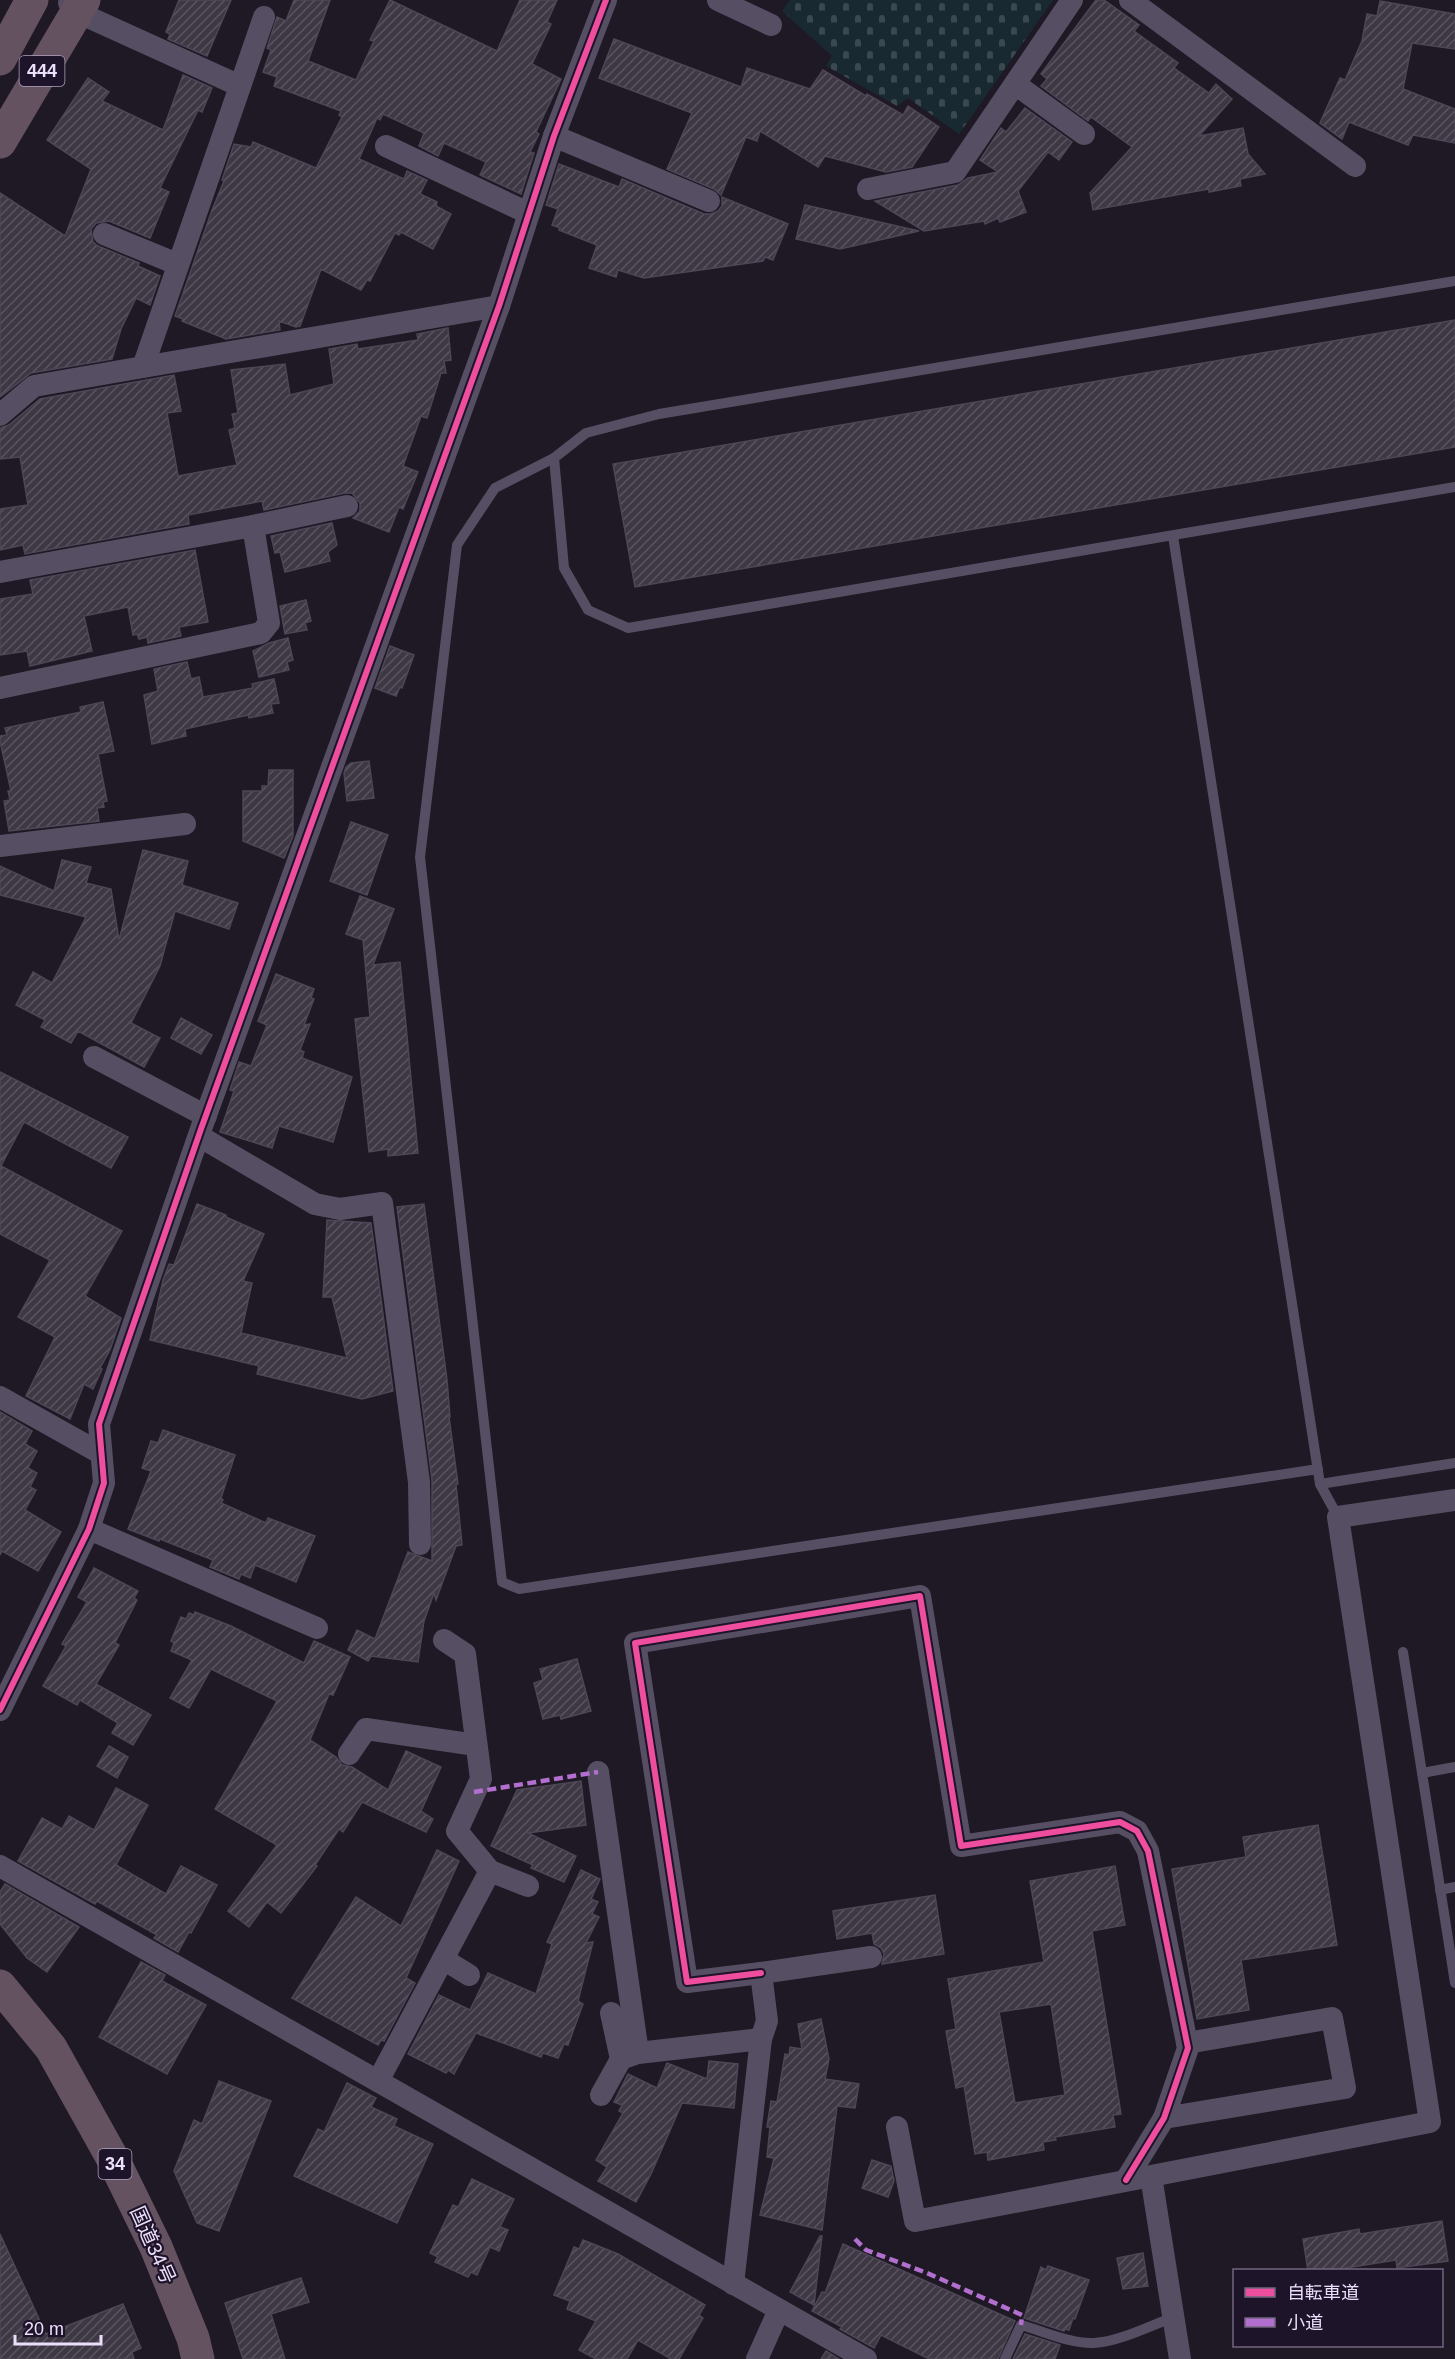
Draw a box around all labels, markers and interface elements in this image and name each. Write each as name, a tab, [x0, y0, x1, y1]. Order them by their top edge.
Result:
road number: 444	[20, 56, 64, 86]
road number: 34	[98, 2149, 132, 2179]
street label: 国道34号	[126, 2203, 180, 2287]
legend	[1233, 2269, 1443, 2347]
text: 自転車道	[1287, 2283, 1359, 2303]
scale bar	[15, 2308, 100, 2346]
text: 小道	[1287, 2313, 1323, 2333]
text: 20 m	[24, 2319, 64, 2339]

